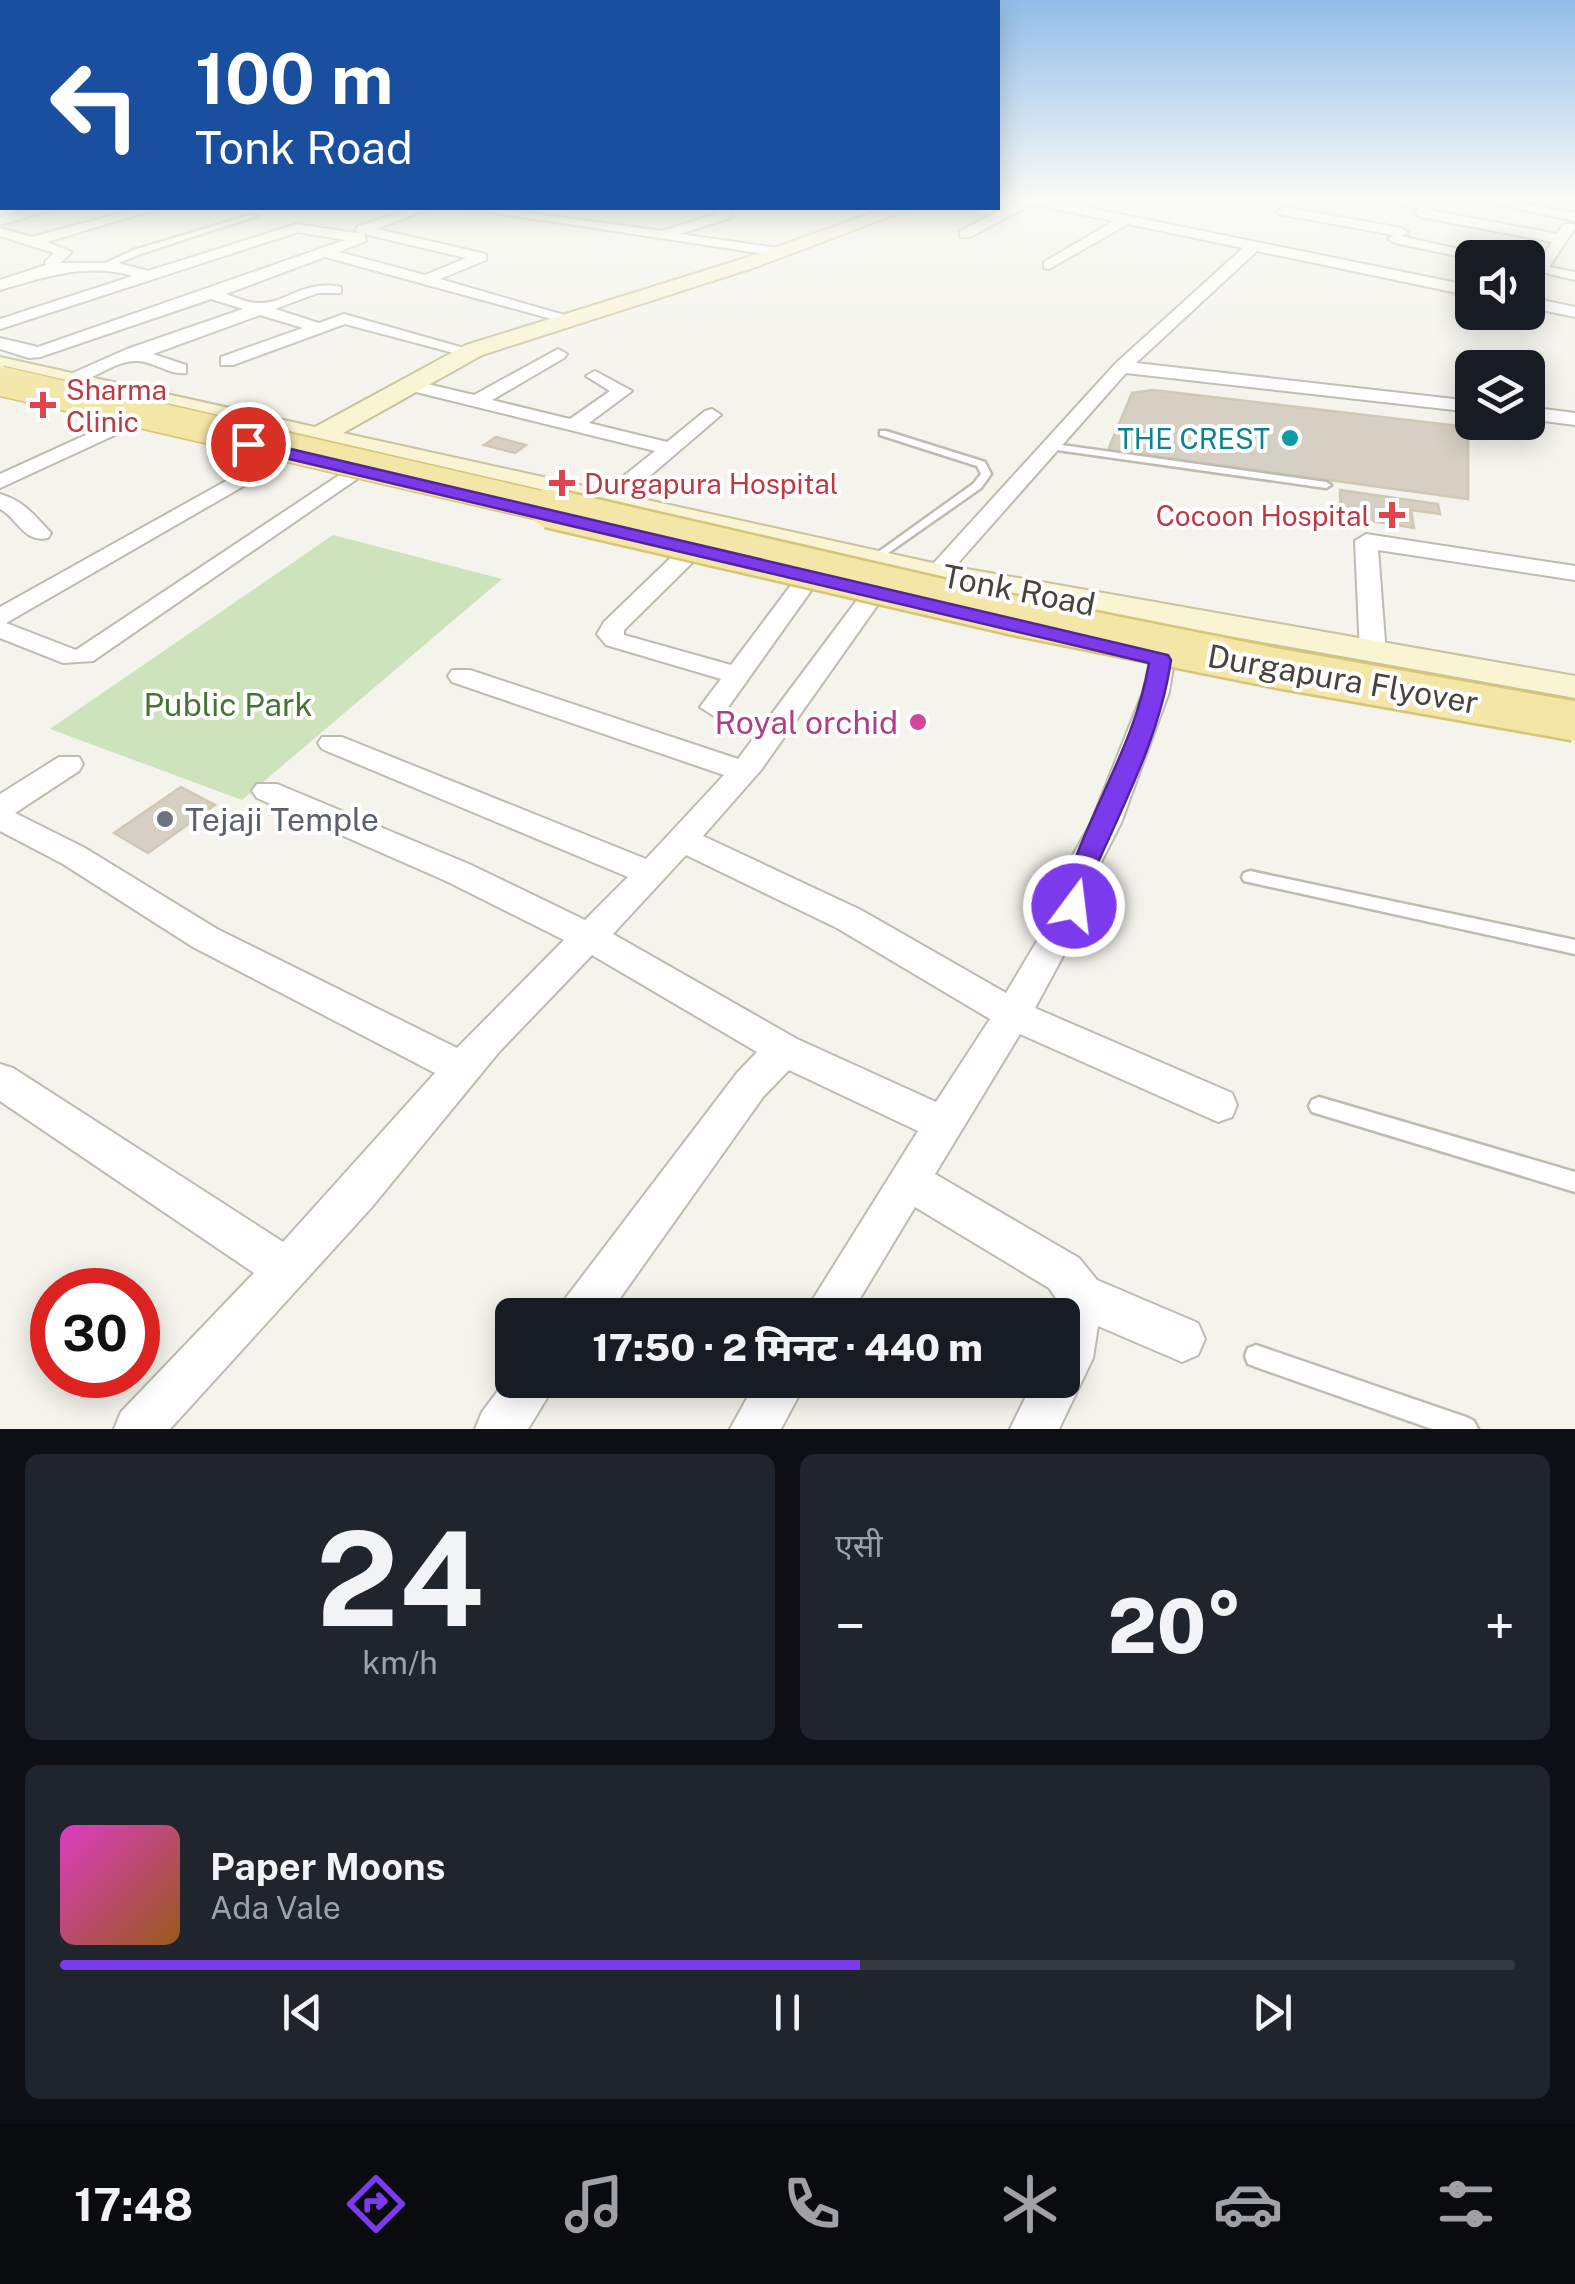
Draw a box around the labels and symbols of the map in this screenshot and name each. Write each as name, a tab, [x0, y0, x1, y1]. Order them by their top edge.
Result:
place label: Sharma Clinic	[66, 373, 167, 438]
marker: Sharma Clinic	[30, 392, 56, 418]
pin	[206, 402, 291, 487]
place label: THE CREST	[1117, 422, 1270, 455]
marker: THE CREST	[1279, 427, 1301, 449]
place label: Durgapura Hospital	[584, 467, 838, 500]
marker: Durgapura Hospital	[549, 470, 575, 496]
place label: Cocoon Hospital	[1156, 499, 1370, 532]
marker: Cocoon Hospital	[1379, 502, 1405, 528]
street label: Tonk Road	[939, 557, 1099, 623]
street label: Durgapura Flyover	[1205, 637, 1481, 721]
park label: Public Park	[144, 686, 312, 723]
place label: Royal orchid	[715, 704, 898, 741]
marker: Royal orchid	[907, 711, 929, 733]
place label: Tejaji Temple	[185, 801, 379, 838]
marker: Tejaji Temple	[154, 808, 176, 830]
position arrow	[1022, 854, 1126, 958]
speed limit sign: 30	[30, 1268, 160, 1398]

